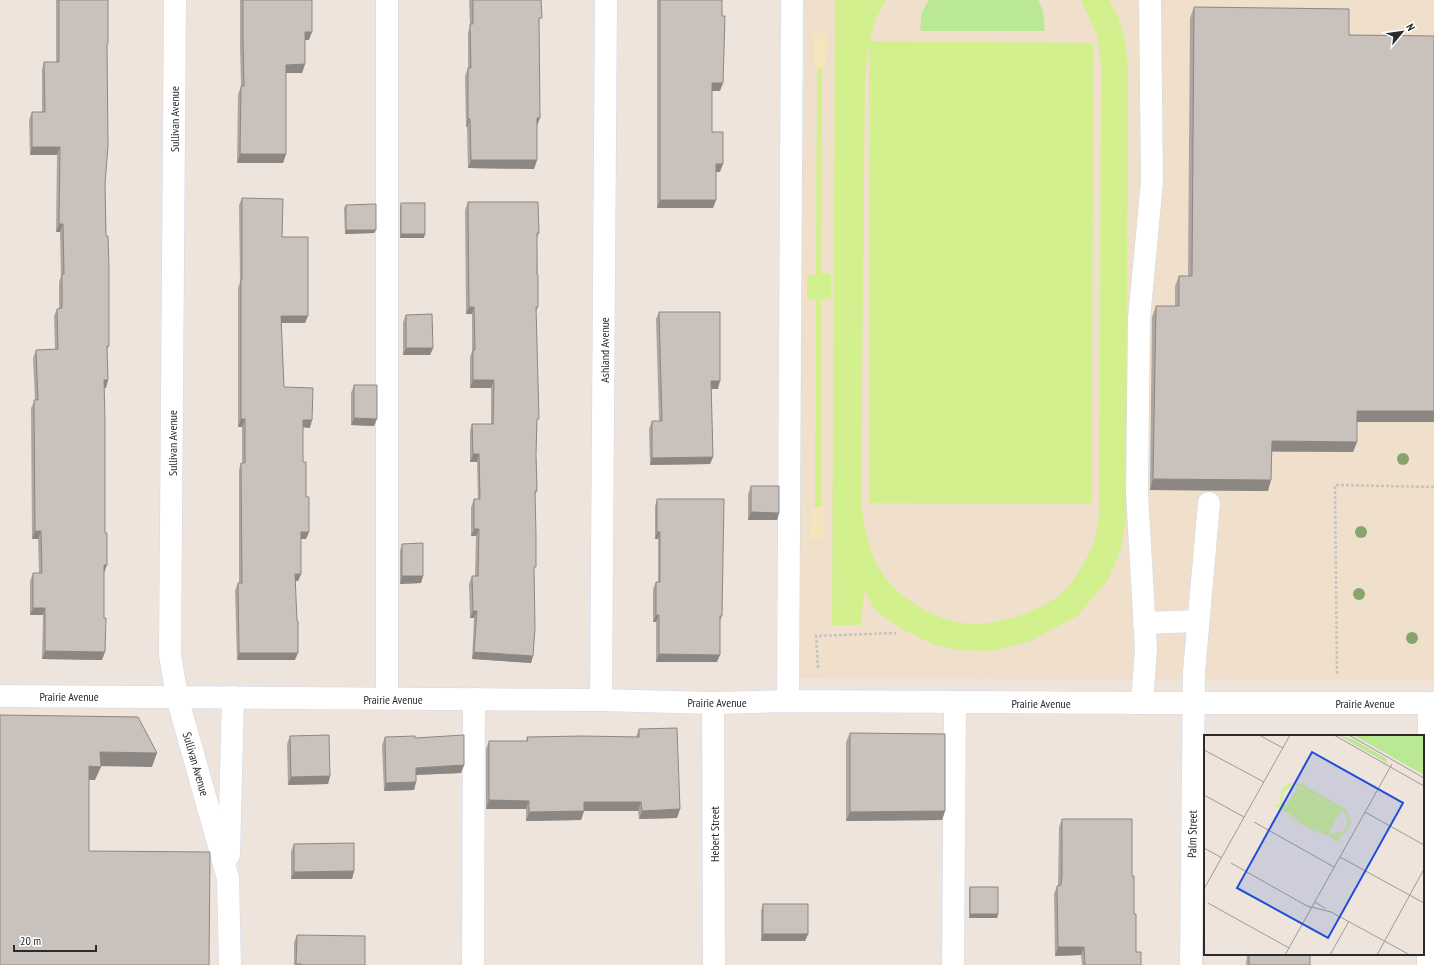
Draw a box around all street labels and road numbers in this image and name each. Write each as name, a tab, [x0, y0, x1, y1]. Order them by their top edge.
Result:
street label: Sullivan Avenue	[167, 86, 182, 152]
street label: Ashland Avenue	[597, 317, 612, 383]
street label: Sullivan Avenue	[165, 410, 180, 476]
street label: Prairie Avenue	[39, 689, 99, 704]
street label: Prairie Avenue	[363, 692, 423, 707]
street label: Prairie Avenue	[687, 695, 747, 710]
street label: Prairie Avenue	[1011, 696, 1071, 711]
street label: Prairie Avenue	[1335, 696, 1395, 711]
street label: Sullivan Avenue	[180, 730, 212, 798]
street label: Hebert Street	[707, 805, 722, 862]
street label: Palm Street	[1184, 809, 1200, 858]

